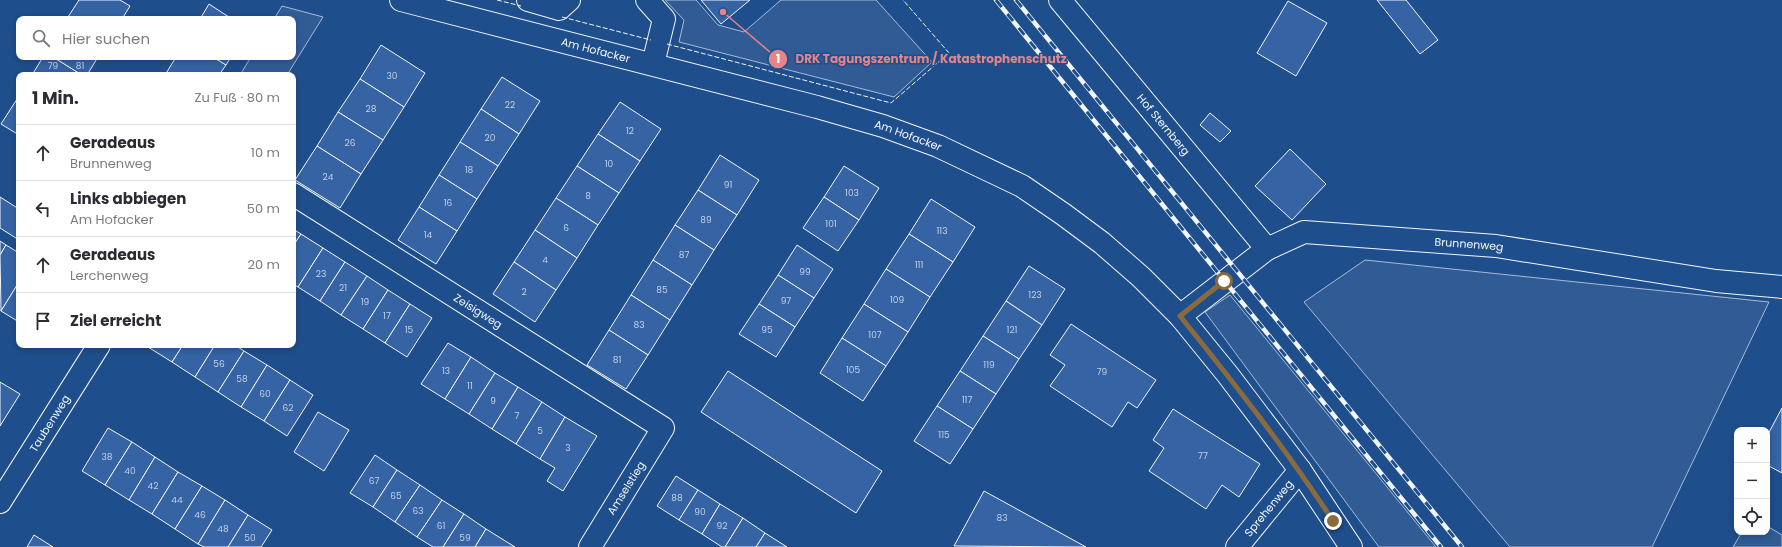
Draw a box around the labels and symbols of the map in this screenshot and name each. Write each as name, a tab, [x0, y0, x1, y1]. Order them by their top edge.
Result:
street label: Am Hofacker	[559, 34, 632, 67]
callout: DRK Tagungszentrum / Katastrophenschutz	[768, 47, 1075, 71]
text: 1	[776, 50, 780, 67]
text: DRK Tagungszentrum / Katastrophenschutz	[795, 50, 1067, 67]
house number: 79	[48, 60, 59, 72]
house number: 81	[76, 60, 84, 72]
house number: 30	[387, 70, 398, 82]
street label: Hof Sternberg	[1133, 90, 1194, 159]
house number: 22	[505, 99, 515, 111]
house number: 28	[366, 103, 377, 115]
street label: Am Hofacker	[873, 116, 945, 155]
house number: 12	[626, 125, 634, 137]
house number: 20	[485, 132, 496, 144]
house number: 26	[345, 137, 356, 149]
house number: 10	[605, 158, 614, 170]
house number: 18	[465, 164, 474, 176]
house number: 24	[323, 171, 334, 183]
house number: 91	[724, 179, 732, 191]
house number: 103	[845, 187, 859, 199]
house number: 8	[585, 190, 591, 202]
house number: 16	[444, 197, 453, 209]
house number: 89	[700, 214, 712, 226]
house number: 101	[825, 218, 837, 230]
house number: 6	[563, 222, 569, 234]
house number: 113	[936, 225, 948, 237]
house number: 14	[424, 229, 433, 241]
street label: Brunnenweg	[1434, 234, 1505, 255]
house number: 87	[679, 249, 689, 261]
house number: 4	[542, 254, 548, 266]
house number: 111	[915, 259, 923, 271]
house number: 99	[799, 266, 811, 278]
house number: 23	[316, 268, 326, 280]
route start	[1215, 272, 1233, 290]
house number: 21	[339, 282, 347, 294]
house number: 85	[656, 284, 668, 296]
house number: 2	[521, 286, 527, 298]
house number: 123	[1028, 289, 1042, 301]
street label: Zeisigweg	[451, 290, 505, 332]
house number: 109	[890, 294, 904, 306]
house number: 97	[781, 295, 791, 307]
house number: 19	[361, 296, 370, 308]
house number: 17	[383, 310, 391, 322]
house number: 83	[634, 319, 644, 331]
house number: 15	[405, 324, 414, 336]
house number: 95	[761, 324, 773, 336]
house number: 121	[1007, 324, 1018, 336]
house number: 107	[868, 329, 882, 341]
house number: 81	[613, 354, 621, 366]
house number: 56	[213, 358, 225, 370]
house number: 119	[983, 359, 995, 371]
house number: 105	[846, 364, 860, 376]
house number: 13	[442, 365, 450, 377]
house number: 79	[1097, 366, 1108, 378]
house number: 58	[236, 373, 248, 385]
house number: 11	[467, 380, 473, 392]
house number: 60	[259, 388, 271, 400]
street label: Taubenweg	[25, 392, 74, 455]
house number: 117	[962, 394, 972, 406]
house number: 9	[490, 395, 496, 407]
house number: 62	[283, 402, 293, 414]
house number: 7	[515, 410, 520, 422]
house number: 5	[537, 425, 543, 437]
house number: 115	[938, 429, 950, 441]
house number: 3	[565, 442, 571, 454]
house number: 77	[1198, 450, 1208, 462]
house number: 38	[102, 451, 113, 463]
street label: Amselstieg	[603, 458, 649, 518]
house number: 40	[124, 465, 136, 477]
house number: 67	[369, 475, 379, 487]
street label: Sprehenweg	[1241, 477, 1297, 540]
house number: 42	[148, 480, 158, 492]
house number: 65	[390, 490, 402, 502]
house number: 88	[671, 492, 683, 504]
house number: 44	[171, 494, 183, 506]
house number: 63	[412, 505, 424, 517]
house number: 90	[694, 506, 706, 518]
house number: 46	[194, 509, 206, 521]
house number: 83	[997, 512, 1007, 524]
route end	[1324, 512, 1342, 530]
house number: 61	[437, 520, 445, 532]
house number: 92	[717, 520, 727, 532]
house number: 48	[217, 523, 229, 535]
house number: 50	[244, 532, 256, 544]
house number: 59	[459, 532, 471, 544]

